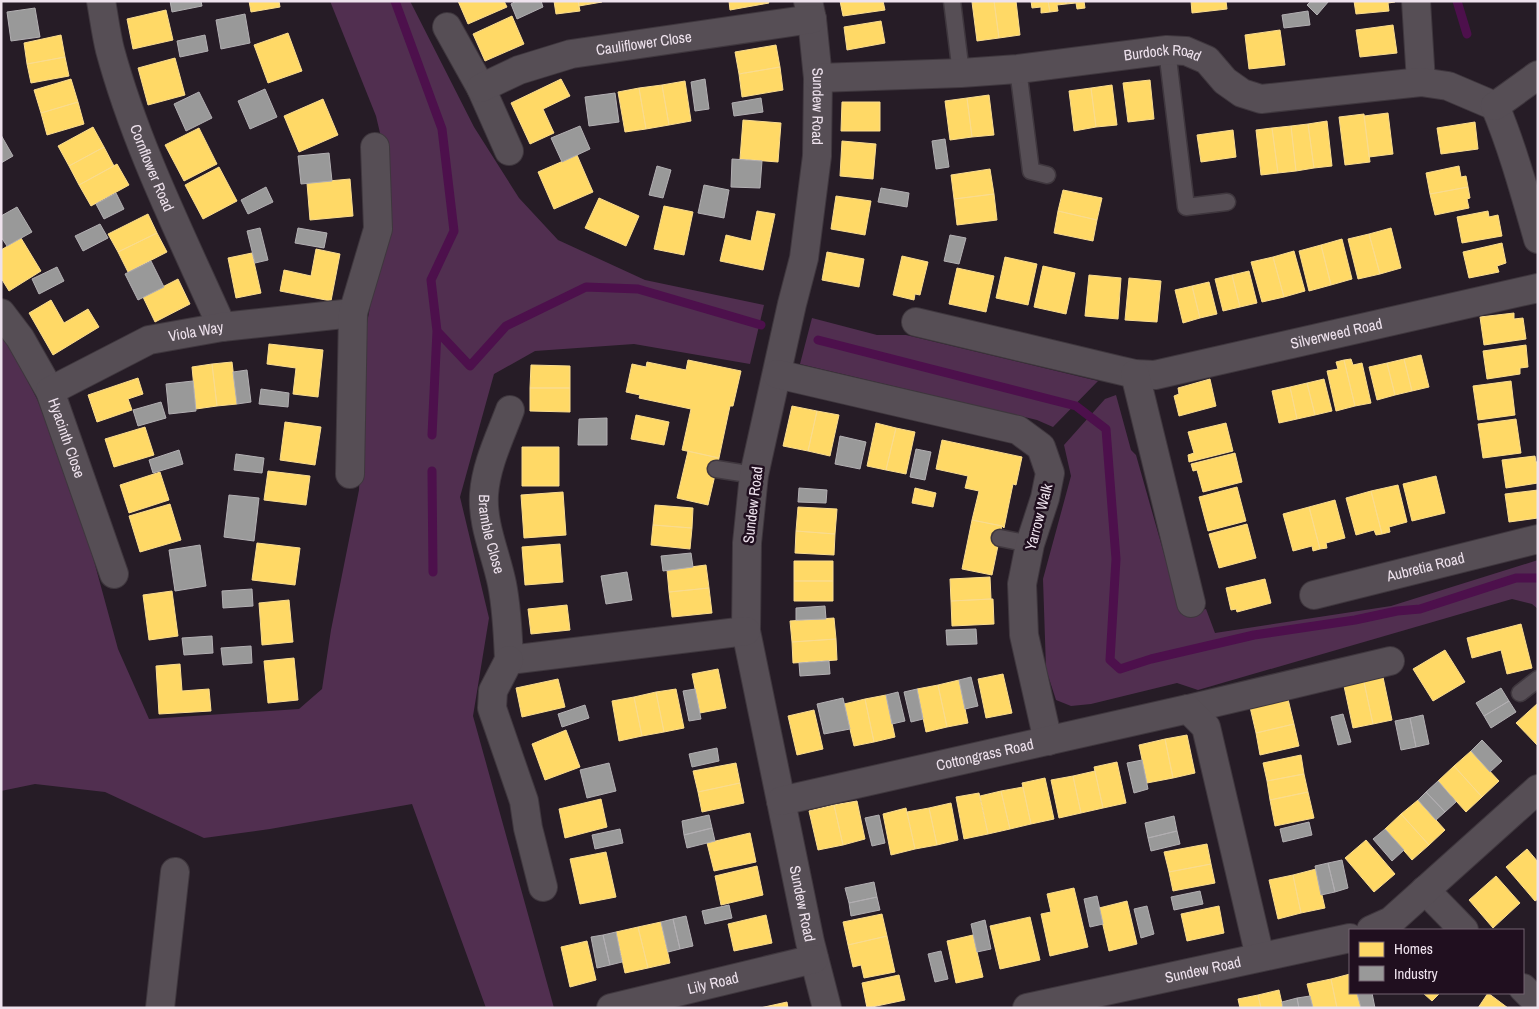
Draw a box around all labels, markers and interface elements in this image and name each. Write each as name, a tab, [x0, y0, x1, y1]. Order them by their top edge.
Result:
street label: Cauliflower Close	[594, 26, 693, 60]
street label: Burdock Road	[1123, 39, 1205, 66]
street label: Sundew Road	[807, 67, 829, 145]
street label: Cornflower Road	[125, 121, 179, 215]
street label: Silverweed Road	[1288, 313, 1384, 354]
street label: Viola Way	[167, 316, 226, 346]
street label: Hyacinth Close	[43, 395, 91, 481]
street label: Sundew Road	[737, 465, 768, 545]
street label: Yarrow Walk	[1020, 480, 1058, 553]
street label: Bramble Close	[474, 494, 510, 576]
street label: Aubretia Road	[1383, 547, 1467, 587]
street label: Cottongrass Road	[934, 733, 1035, 776]
street label: Sundew Road	[785, 864, 821, 944]
legend	[1349, 929, 1524, 994]
text: Homes	[1394, 938, 1433, 959]
street label: Sundew Road	[1163, 951, 1243, 988]
text: Industry	[1394, 963, 1439, 984]
street label: Lily Road	[685, 967, 741, 999]

